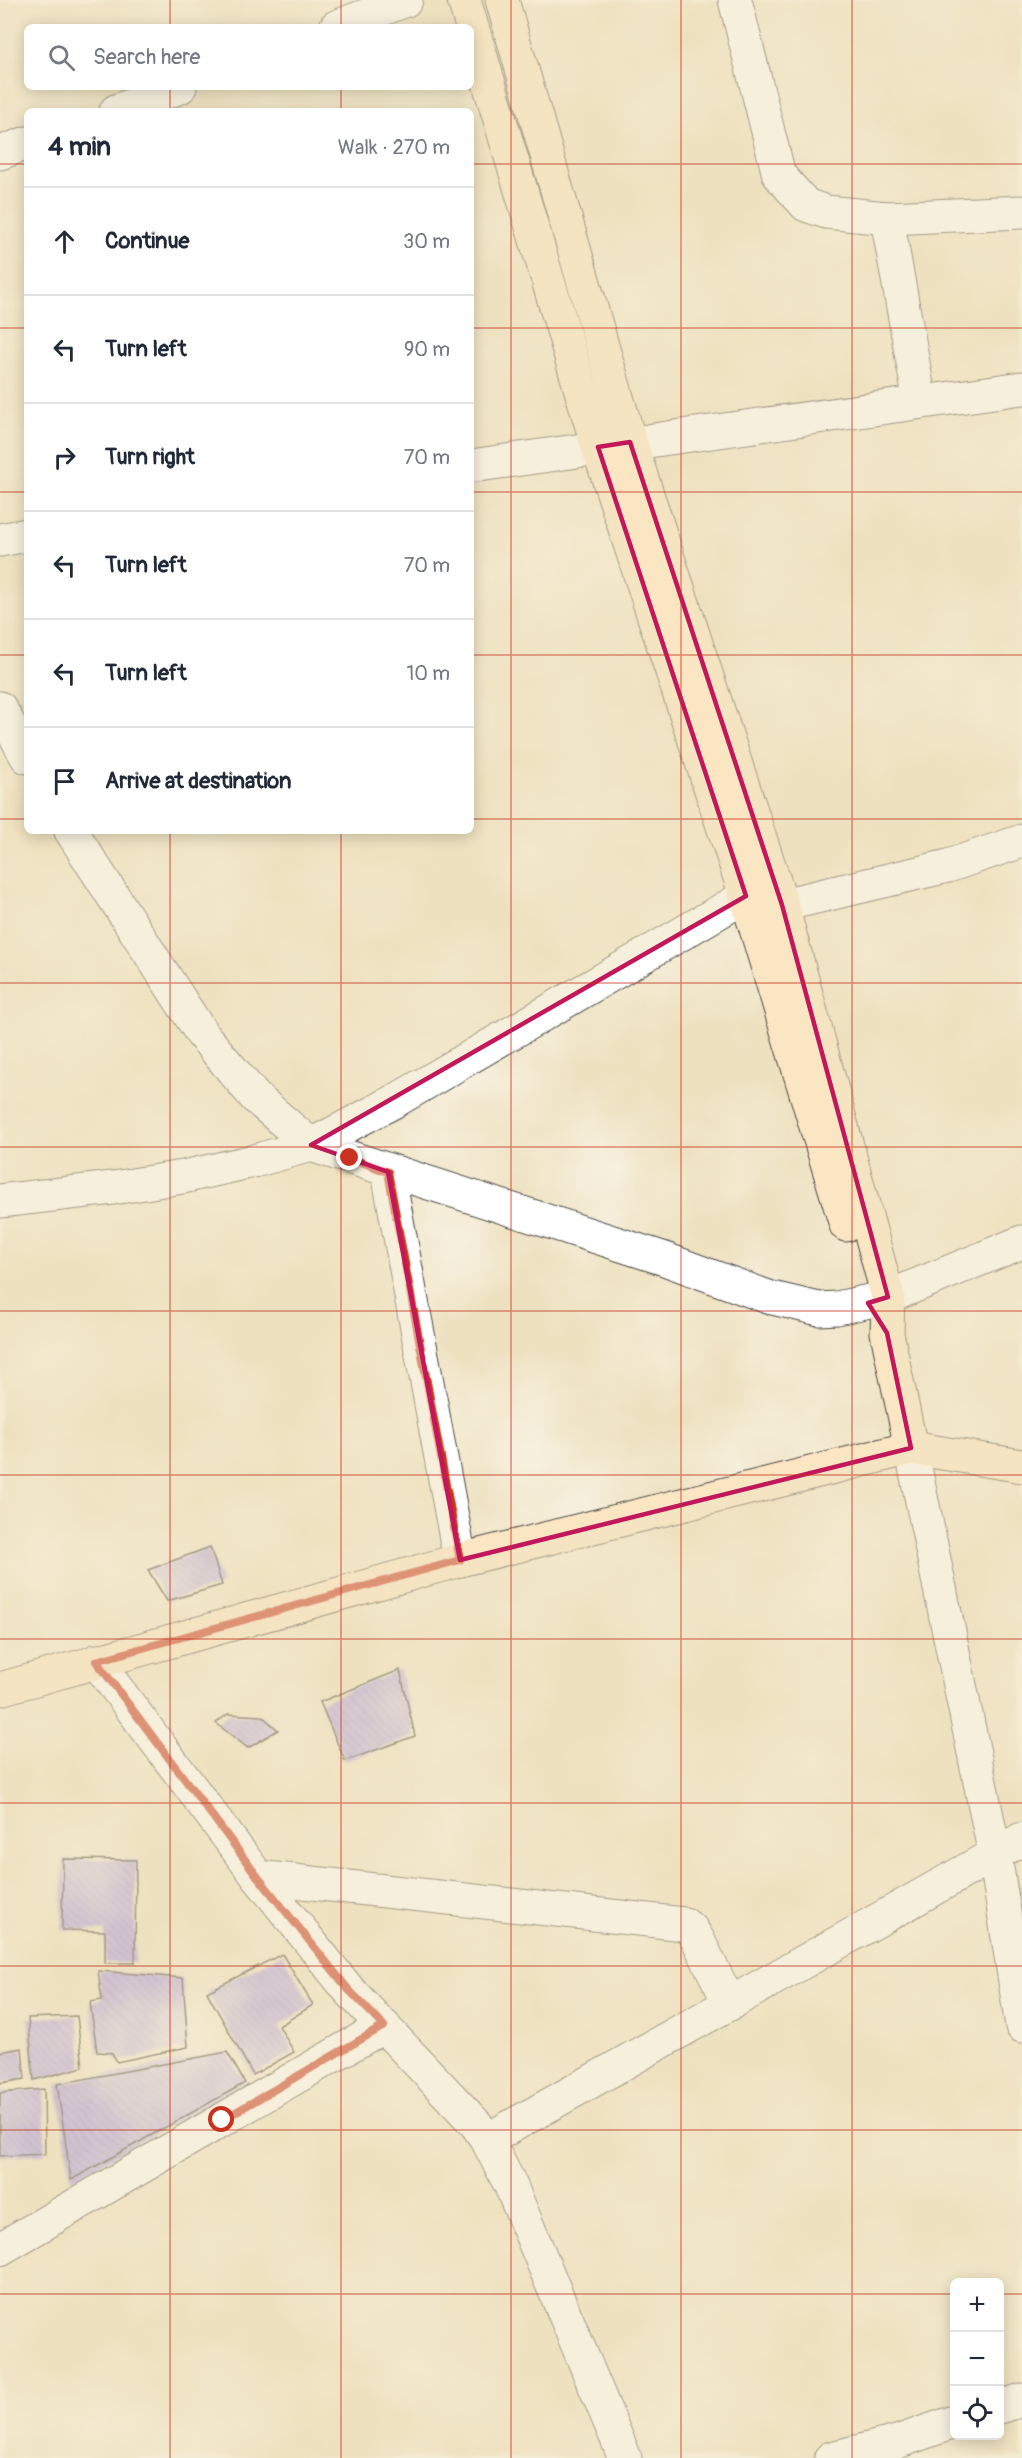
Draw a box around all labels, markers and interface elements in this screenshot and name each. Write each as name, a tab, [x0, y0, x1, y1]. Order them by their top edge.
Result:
search box	[24, 24, 474, 90]
icon: search	[45, 41, 78, 74]
text: Search here	[93, 43, 200, 71]
text: 4 min	[48, 131, 111, 163]
text: Walk · 270 m	[338, 135, 450, 160]
icon: ahead	[48, 225, 81, 258]
text: Continue	[105, 227, 189, 255]
text: 30 m	[403, 229, 450, 254]
icon: left	[48, 333, 81, 366]
text: Turn left	[105, 335, 187, 363]
text: 90 m	[404, 337, 450, 362]
icon: right	[48, 441, 81, 474]
text: Turn right	[105, 443, 195, 471]
text: 70 m	[404, 445, 450, 470]
icon: left	[48, 549, 81, 582]
text: Turn left	[105, 551, 187, 579]
text: 70 m	[404, 553, 450, 578]
icon: left	[48, 657, 81, 690]
text: Turn left	[105, 659, 187, 687]
text: 10 m	[406, 661, 450, 686]
icon: arrive	[48, 765, 81, 798]
text: Arrive at destination	[105, 767, 291, 795]
route end	[336, 1144, 362, 1170]
route start	[208, 2106, 234, 2132]
map controls	[950, 2278, 1004, 2440]
button: +	[950, 2278, 1004, 2332]
button: −	[950, 2332, 1004, 2386]
button: locate	[950, 2386, 1004, 2440]

